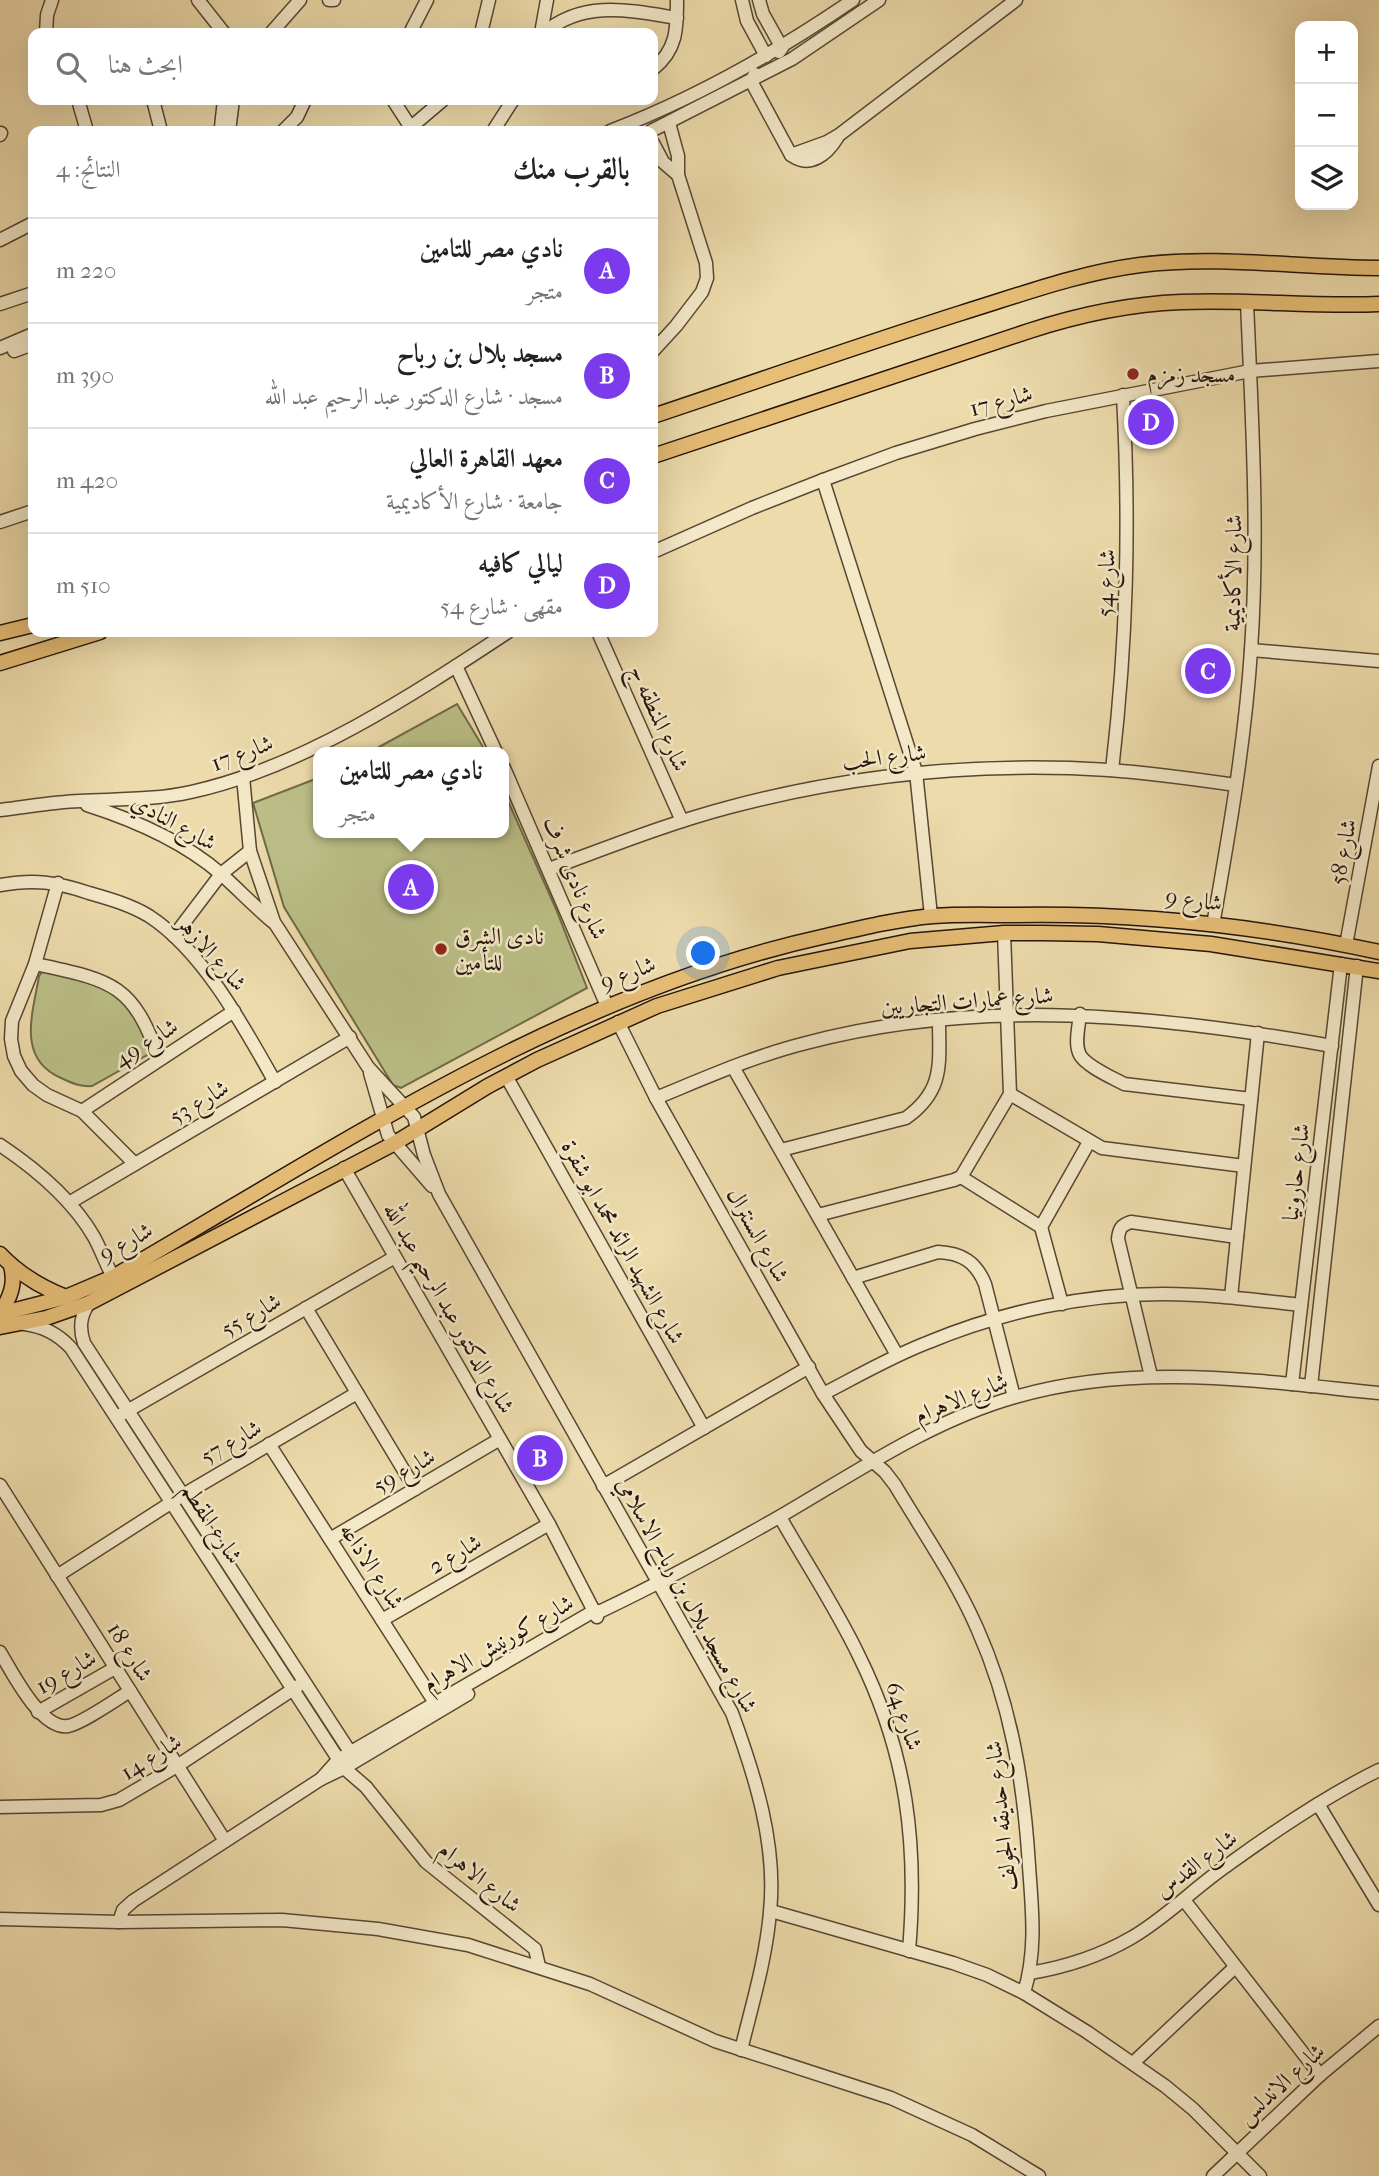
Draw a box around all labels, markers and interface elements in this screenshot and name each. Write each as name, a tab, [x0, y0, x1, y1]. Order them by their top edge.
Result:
map controls	[1295, 21, 1358, 210]
button: +	[1295, 21, 1358, 84]
search box	[28, 28, 658, 105]
icon: search	[52, 48, 90, 86]
text: ابحث هنا	[108, 49, 183, 80]
button: −	[1295, 84, 1358, 147]
button: layers	[1295, 147, 1358, 210]
text: بالقرب منك	[513, 152, 630, 187]
text: النتائج: 4	[56, 156, 120, 183]
text: نادي مصر للتامين	[420, 233, 563, 264]
text: 220 m	[56, 257, 116, 284]
text: A	[600, 257, 614, 284]
text: متجر	[527, 278, 563, 305]
text: مسجد بلال بن رباح	[396, 338, 563, 369]
place label: مسجد زمزم	[1147, 361, 1235, 394]
text: 390 m	[56, 362, 114, 389]
text: B	[600, 362, 614, 389]
marker: مسجد زمزم	[1125, 366, 1141, 382]
street label: شارع 17	[967, 380, 1037, 428]
text: مسجد · شارع الدكتور عبد الرحيم عبد الله	[265, 383, 563, 410]
pin: D	[1128, 396, 1174, 448]
text: معهد القاهرة العالي	[409, 443, 563, 474]
text: 420 m	[56, 467, 118, 494]
text: C	[599, 467, 615, 494]
text: جامعة · شارع الأكاديمية	[386, 488, 563, 515]
street label: شارع الأكاديمية	[1215, 514, 1254, 632]
text: ليالي كافيه	[478, 548, 563, 579]
street label: شارع 54	[1091, 548, 1127, 618]
text: 510 m	[56, 572, 111, 599]
text: D	[598, 572, 616, 599]
text: مقهى · شارع 54	[440, 593, 563, 620]
pin: C	[1185, 645, 1231, 697]
street label: شارع المنطقه ج	[617, 661, 694, 778]
street label: شارع 17	[207, 729, 279, 783]
street label: شارع الحب	[840, 738, 928, 782]
popup	[313, 747, 509, 838]
text: نادي مصر للتامين	[339, 755, 483, 786]
street label: شارع النادي	[124, 788, 221, 862]
text: متجر	[339, 800, 376, 827]
street label: شارع نادى شرف	[532, 813, 613, 946]
street label: شارع 58	[1324, 817, 1368, 888]
pin: A	[388, 861, 434, 913]
street label: شارع 9	[1163, 883, 1224, 923]
street label: شارع الازهر	[166, 908, 252, 1001]
place label: نادى الشرق للتأمين	[455, 923, 544, 976]
your location	[686, 936, 720, 970]
marker: نادى الشرق للتأمين	[433, 941, 449, 957]
street label: شارع 9	[597, 950, 662, 1001]
street label: شارع عمارات التجاريين	[880, 982, 1055, 1026]
street label: شارع 49	[109, 1012, 186, 1079]
street label: شارع 53	[165, 1074, 237, 1135]
street label: شارع حارونيا	[1277, 1122, 1321, 1223]
street label: شارع الشهيد الرائد محمد ابو شقرة	[550, 1135, 690, 1352]
street label: شارع السنترال	[716, 1183, 795, 1290]
street label: شارع الدكتور عبد الرحيم عبد الله	[370, 1195, 525, 1423]
street label: شارع 9	[95, 1216, 160, 1273]
street label: شارع 55	[216, 1287, 289, 1348]
street label: شارع الاهرام	[910, 1367, 1014, 1434]
street label: شارع 57	[196, 1414, 269, 1475]
pin: B	[517, 1432, 563, 1484]
street label: شارع 59	[368, 1443, 443, 1505]
street label: شارع مسجد بلال بن رباح الاسلامي	[605, 1472, 763, 1721]
street label: شارع المقطم	[169, 1477, 248, 1573]
street label: شارع الاذاعه	[329, 1518, 410, 1618]
street label: شارع 2	[424, 1528, 489, 1585]
street label: شارع كورنيش الاهرام	[418, 1589, 581, 1702]
street label: شارع 18	[96, 1617, 159, 1690]
street label: شارع 19	[31, 1644, 104, 1705]
street label: شارع 64	[874, 1678, 928, 1756]
street label: شارع 14	[116, 1728, 190, 1791]
street label: شارع حديقه الجولف	[980, 1739, 1028, 1892]
street label: شارع القدس	[1149, 1824, 1246, 1909]
street label: شارع الاهرام	[430, 1836, 527, 1923]
street label: شارع الاندلس	[1232, 2038, 1334, 2135]

